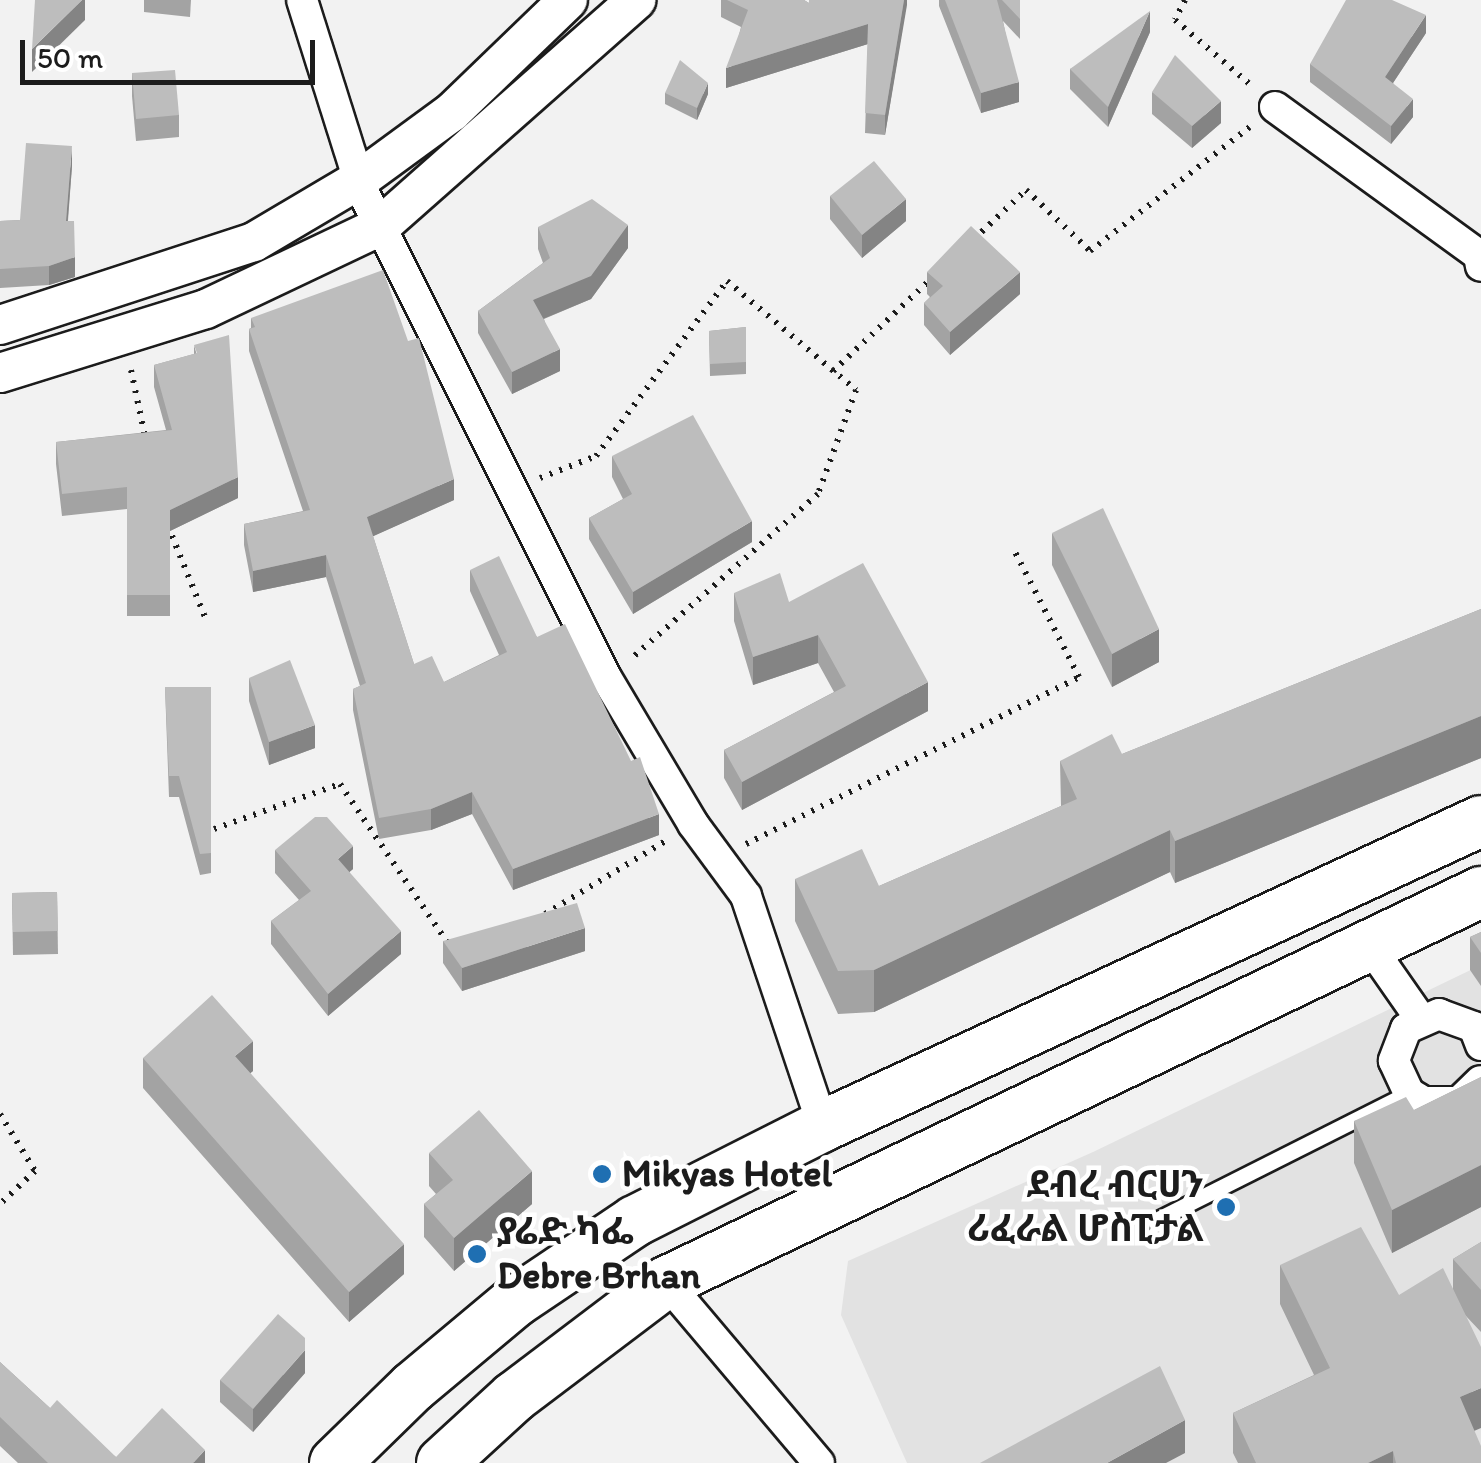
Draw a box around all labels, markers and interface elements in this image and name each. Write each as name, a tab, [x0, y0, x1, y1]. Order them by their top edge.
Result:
scale bar	[25, 20, 320, 82]
text: 50 m	[37, 39, 103, 76]
place label: Mikyas Hotel	[622, 1151, 832, 1197]
place label: ደብረ ብርሀን ሪፈራል ሆስፒታል	[967, 1162, 1204, 1252]
marker: Mikyas Hotel	[591, 1163, 613, 1185]
marker: ደብረ ብርሀን ሪፈራል ሆስፒታል	[1213, 1194, 1239, 1220]
place label: ያሬድ ካፌ Debre Brhan	[497, 1209, 701, 1298]
marker: ያሬድ ካፌ Debre Brhan	[466, 1243, 488, 1265]

